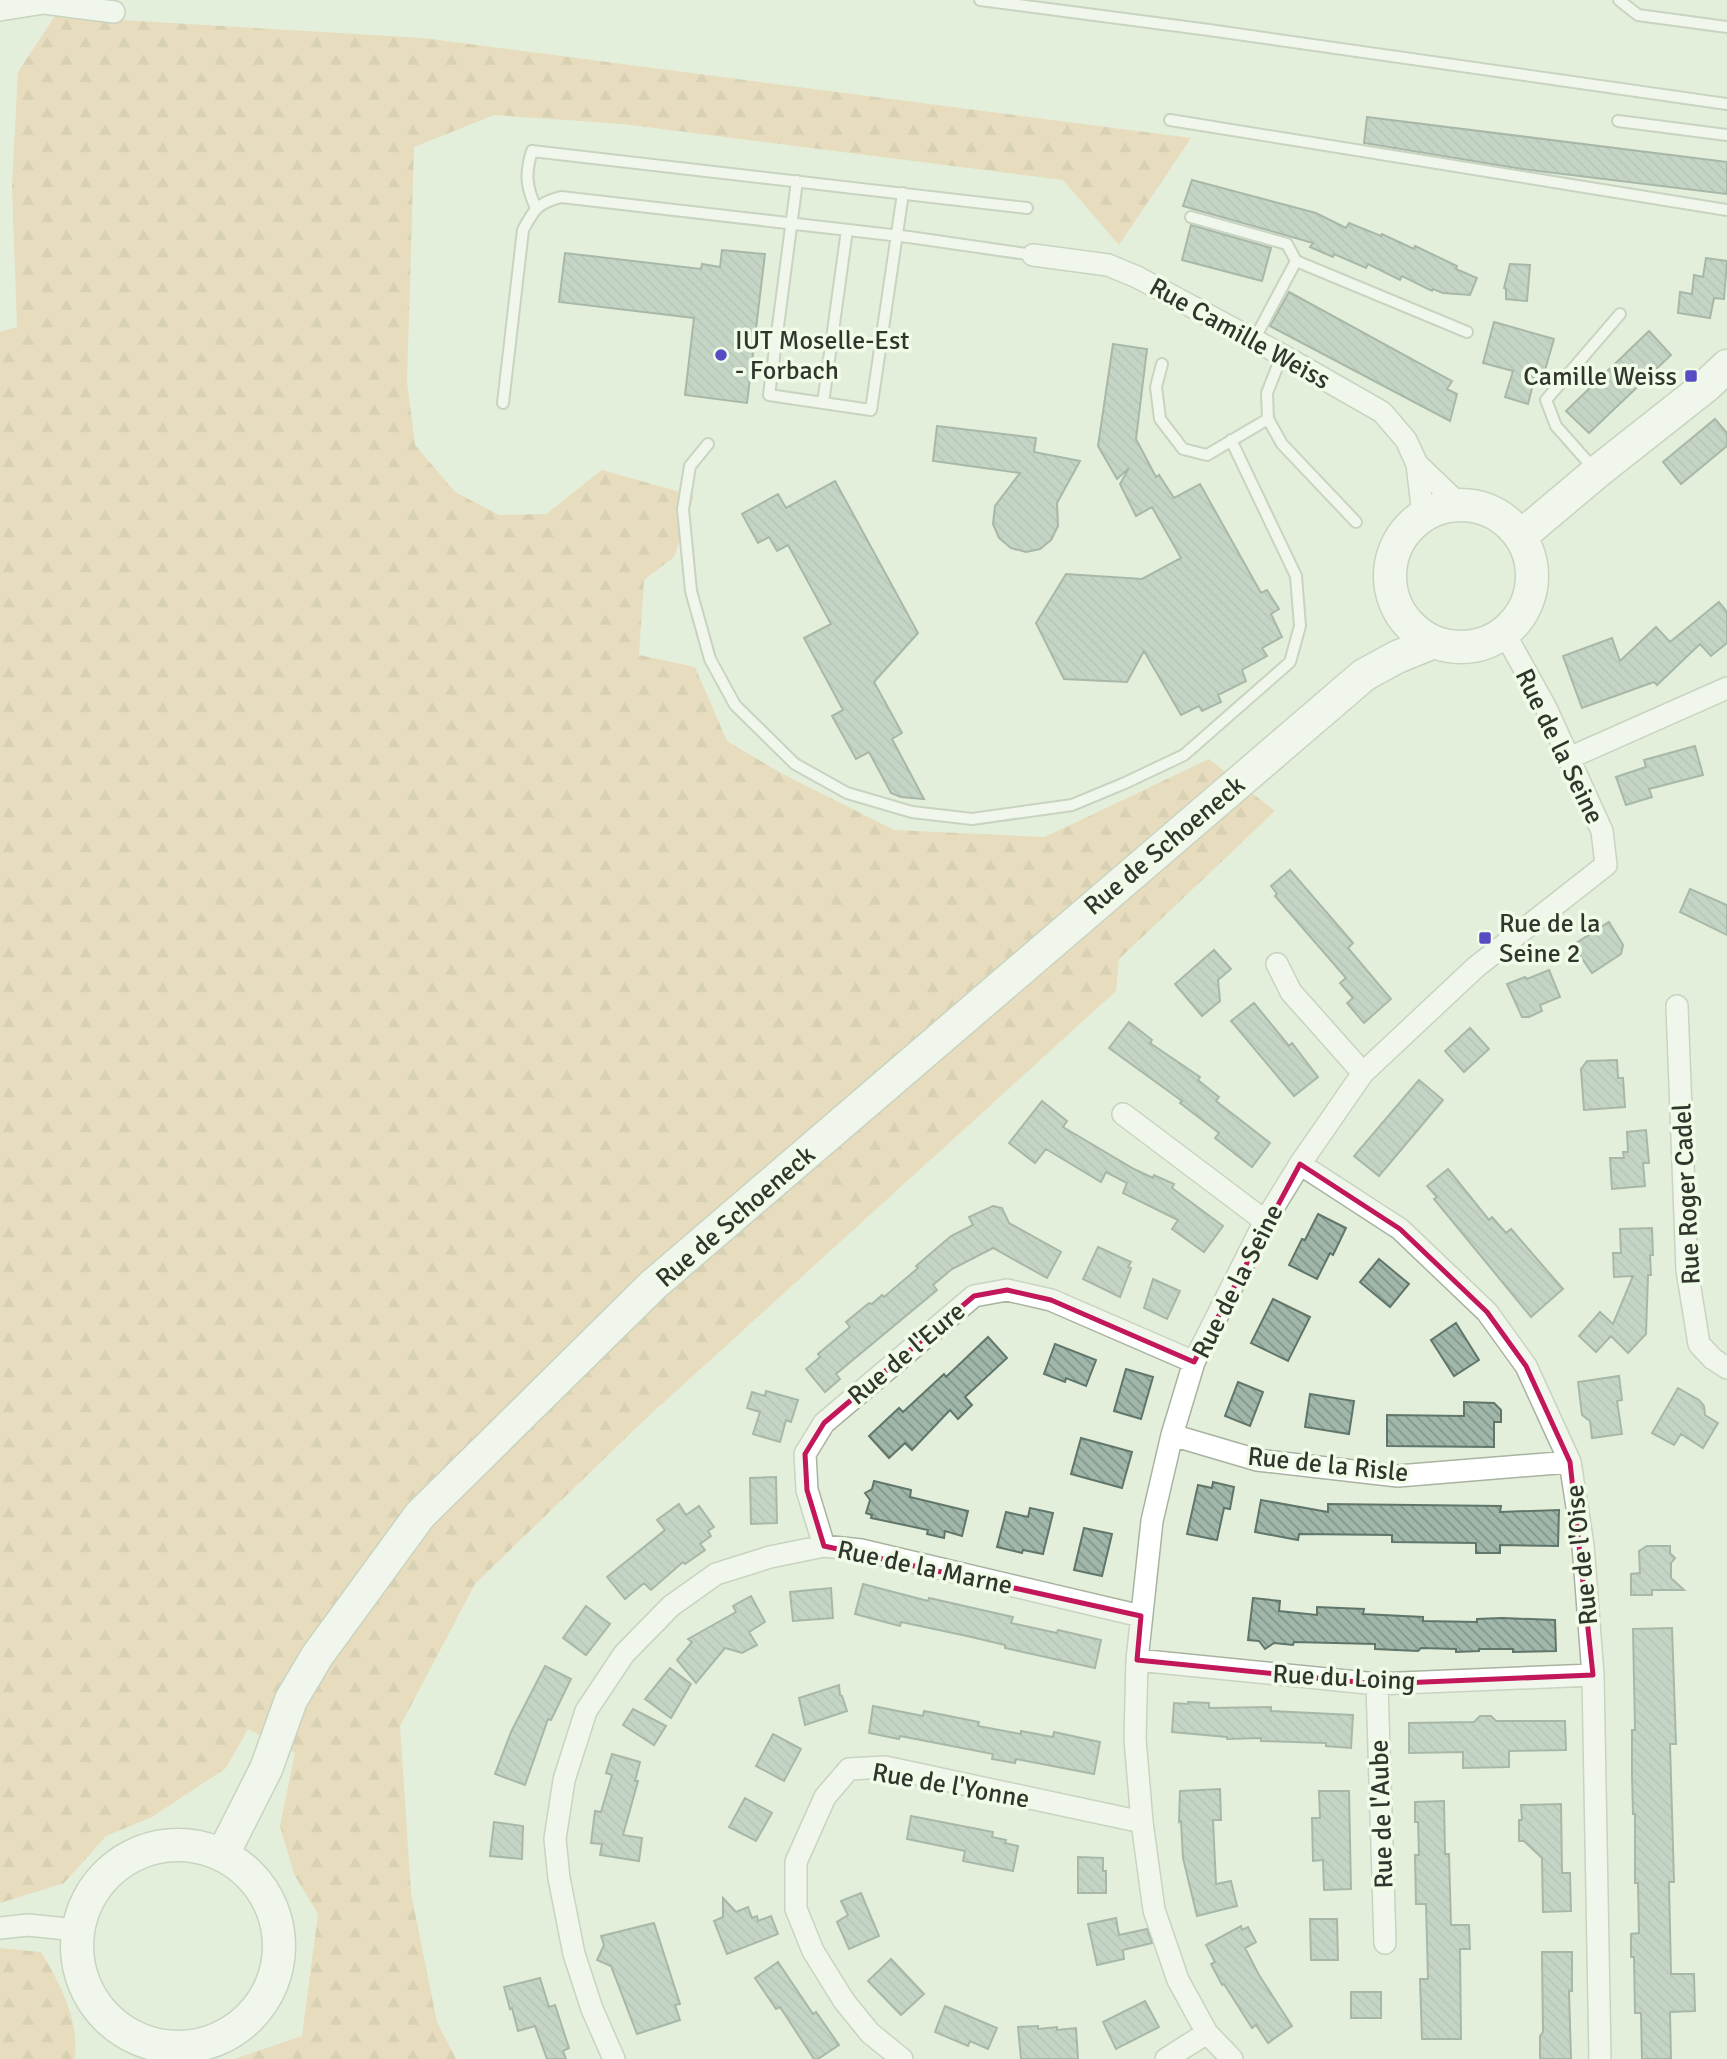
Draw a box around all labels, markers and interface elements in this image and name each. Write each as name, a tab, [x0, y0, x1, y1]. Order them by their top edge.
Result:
street label: Rue Camille Weiss	[1144, 271, 1336, 397]
place label: IUT Moselle-Est - Forbach	[735, 325, 909, 387]
marker: IUT Moselle-Est - Forbach	[713, 347, 729, 363]
place label: Camille Weiss	[1523, 361, 1677, 393]
marker: Camille Weiss	[1683, 368, 1699, 384]
street label: Rue de la Seine	[1508, 664, 1610, 829]
street label: Rue de Schoeneck	[1078, 769, 1252, 922]
place label: Rue de la Seine 2	[1499, 908, 1600, 970]
marker: Rue de la Seine 2	[1477, 930, 1493, 946]
street label: Rue Roger Cadel	[1666, 1102, 1708, 1286]
street label: Rue de Schoeneck	[650, 1139, 822, 1295]
street label: Rue de la Seine	[1185, 1199, 1290, 1364]
street label: Rue de l'Eure	[841, 1295, 972, 1412]
street label: Rue de la Risle	[1246, 1441, 1410, 1489]
street label: Rue de l'Oise	[1559, 1483, 1605, 1627]
street label: Rue de la Marne	[834, 1534, 1015, 1602]
street label: Rue du Loing	[1272, 1658, 1416, 1698]
street label: Rue de l'Aube	[1363, 1739, 1401, 1889]
street label: Rue de l'Yonne	[870, 1756, 1032, 1816]

